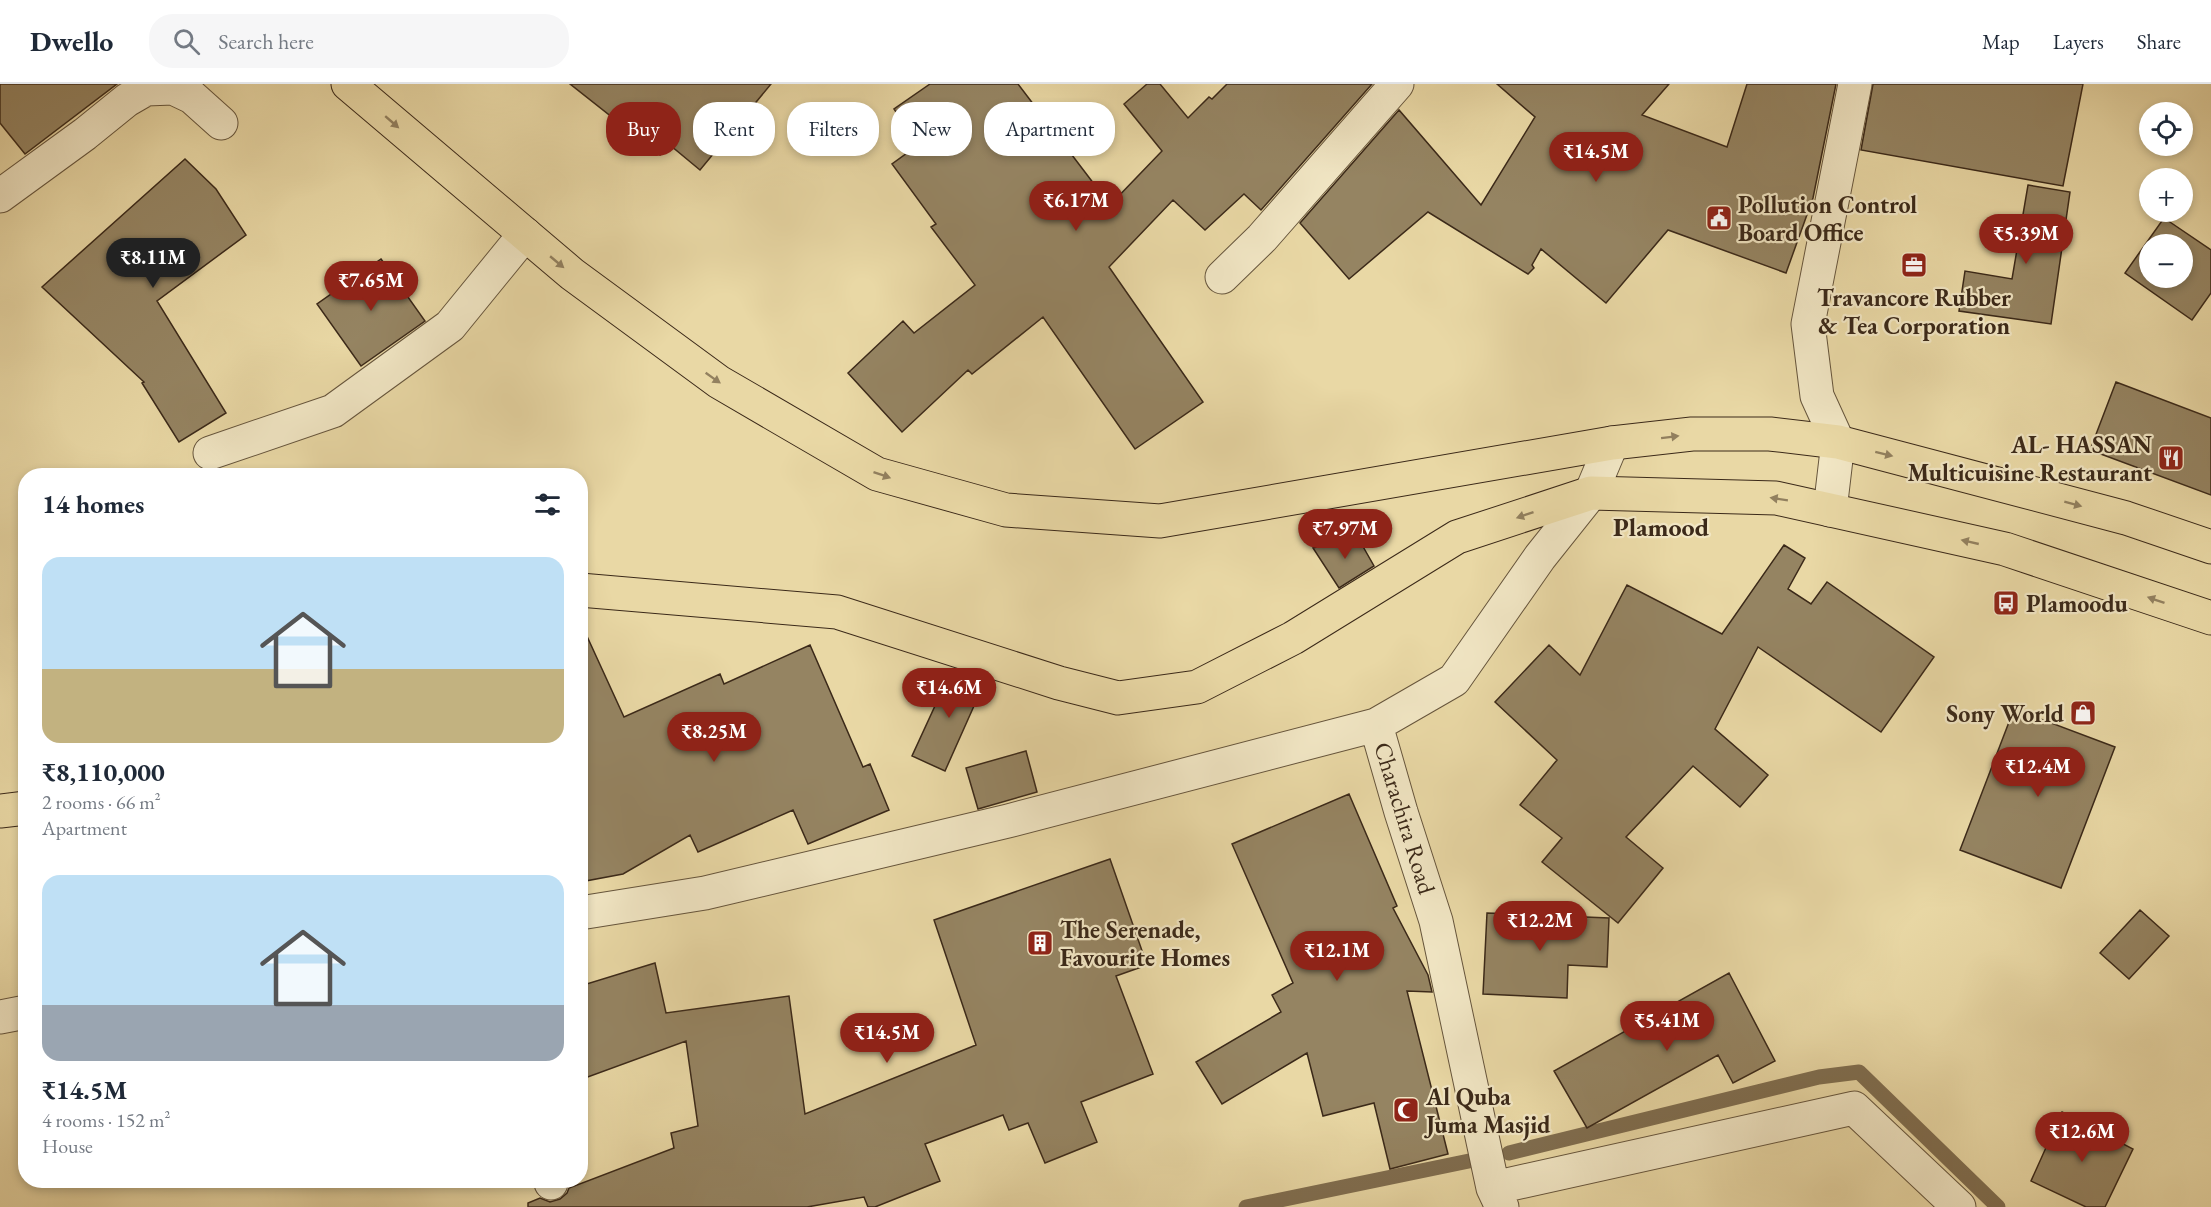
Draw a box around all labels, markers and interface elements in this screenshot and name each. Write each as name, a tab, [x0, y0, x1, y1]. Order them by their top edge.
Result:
search box	[149, 14, 569, 68]
text: Dwello	[30, 23, 113, 59]
icon: search	[170, 25, 203, 58]
text: Search here	[218, 27, 314, 56]
text: Map	[1982, 28, 2020, 55]
text: Layers	[2053, 28, 2104, 55]
text: Share	[2137, 28, 2181, 55]
chip: Buy	[606, 102, 681, 156]
chip: Rent	[693, 102, 775, 156]
chip: Filters	[787, 102, 879, 156]
chip: New	[891, 102, 972, 156]
chip: Apartment	[984, 102, 1115, 156]
map controls	[2139, 102, 2193, 288]
button: locate	[2139, 102, 2193, 156]
one-way arrow	[384, 115, 399, 128]
pin: ₹14.5M	[1547, 132, 1645, 183]
text: ₹14.5M	[1563, 138, 1629, 164]
button: +	[2139, 168, 2193, 222]
pin: ₹6.17M	[1027, 181, 1125, 232]
text: ₹6.17M	[1043, 187, 1109, 213]
place label: Pollution Control Board Office	[1738, 189, 1917, 248]
public building icon: Pollution Control Board Office	[1704, 203, 1734, 233]
pin: ₹5.39M	[1977, 214, 2075, 265]
text: ₹5.39M	[1993, 220, 2059, 246]
button: −	[2139, 234, 2193, 288]
pin: ₹8.11M	[104, 238, 202, 289]
text: ₹8.11M	[120, 244, 186, 270]
office icon: Travancore Rubber & Tea Corporation	[1899, 250, 1929, 280]
one-way arrow	[549, 255, 564, 268]
pin: ₹7.65M	[322, 261, 420, 312]
text: ₹7.65M	[338, 267, 404, 293]
place label: Travancore Rubber & Tea Corporation	[1817, 282, 2011, 341]
one-way arrow	[705, 372, 721, 384]
place label: AL- HASSAN Multicuisine Restaurant	[1907, 429, 2153, 488]
one-way arrow	[1661, 432, 1680, 441]
restaurant icon: AL- HASSAN Multicuisine Restaurant	[2156, 443, 2186, 473]
one-way arrow	[1875, 450, 1893, 460]
one-way arrow	[873, 471, 891, 481]
text: 14 homes	[42, 487, 144, 521]
icon: filters	[531, 488, 564, 521]
one-way arrow	[1770, 495, 1789, 504]
one-way arrow	[2064, 500, 2082, 509]
pin: ₹7.97M	[1296, 509, 1394, 560]
one-way arrow	[1516, 510, 1534, 520]
district label: Plamood	[1613, 510, 1710, 544]
text: ₹7.97M	[1312, 515, 1378, 541]
one-way arrow	[1960, 536, 1979, 546]
bus stop icon: Plamoodu	[1991, 588, 2021, 618]
place label: Plamoodu	[2026, 588, 2129, 619]
one-way arrow	[2146, 595, 2164, 604]
icon: home	[249, 596, 357, 704]
pin: ₹14.6M	[900, 668, 998, 719]
text: ₹14.6M	[916, 674, 982, 700]
place label: Sony World	[1946, 698, 2065, 730]
shop icon: Sony World	[2068, 698, 2098, 728]
pin: ₹8.25M	[665, 712, 763, 763]
text: ₹8.25M	[681, 718, 747, 744]
street label: Charachira Road	[1367, 738, 1443, 899]
pin: ₹12.4M	[1989, 747, 2087, 798]
text: ₹12.4M	[2005, 753, 2071, 779]
text: ₹8,110,000	[42, 755, 165, 789]
text: 2 rooms · 66 m²	[42, 789, 161, 815]
text: Apartment	[42, 815, 127, 841]
pin: ₹12.2M	[1491, 901, 1589, 952]
text: ₹12.2M	[1507, 907, 1573, 933]
icon: home	[249, 914, 357, 1022]
place label: The Serenade, Favourite Homes	[1060, 914, 1230, 973]
building icon: The Serenade, Favourite Homes	[1025, 928, 1055, 958]
pin: ₹12.1M	[1288, 931, 1386, 982]
text: ₹12.1M	[1304, 937, 1370, 963]
pin: ₹5.41M	[1618, 1001, 1716, 1052]
text: ₹5.41M	[1634, 1007, 1700, 1033]
pin: ₹14.5M	[838, 1013, 936, 1064]
text: ₹14.5M	[854, 1019, 920, 1045]
text: ₹14.5M	[42, 1073, 127, 1107]
place label: Al Quba Juma Masjid	[1424, 1081, 1551, 1141]
mosque icon: Al Quba Juma Masjid	[1391, 1095, 1421, 1125]
text: 4 rooms · 152 m²	[42, 1107, 170, 1133]
pin: ₹12.6M	[2033, 1112, 2131, 1163]
text: ₹12.6M	[2049, 1118, 2115, 1144]
text: House	[42, 1133, 93, 1159]

